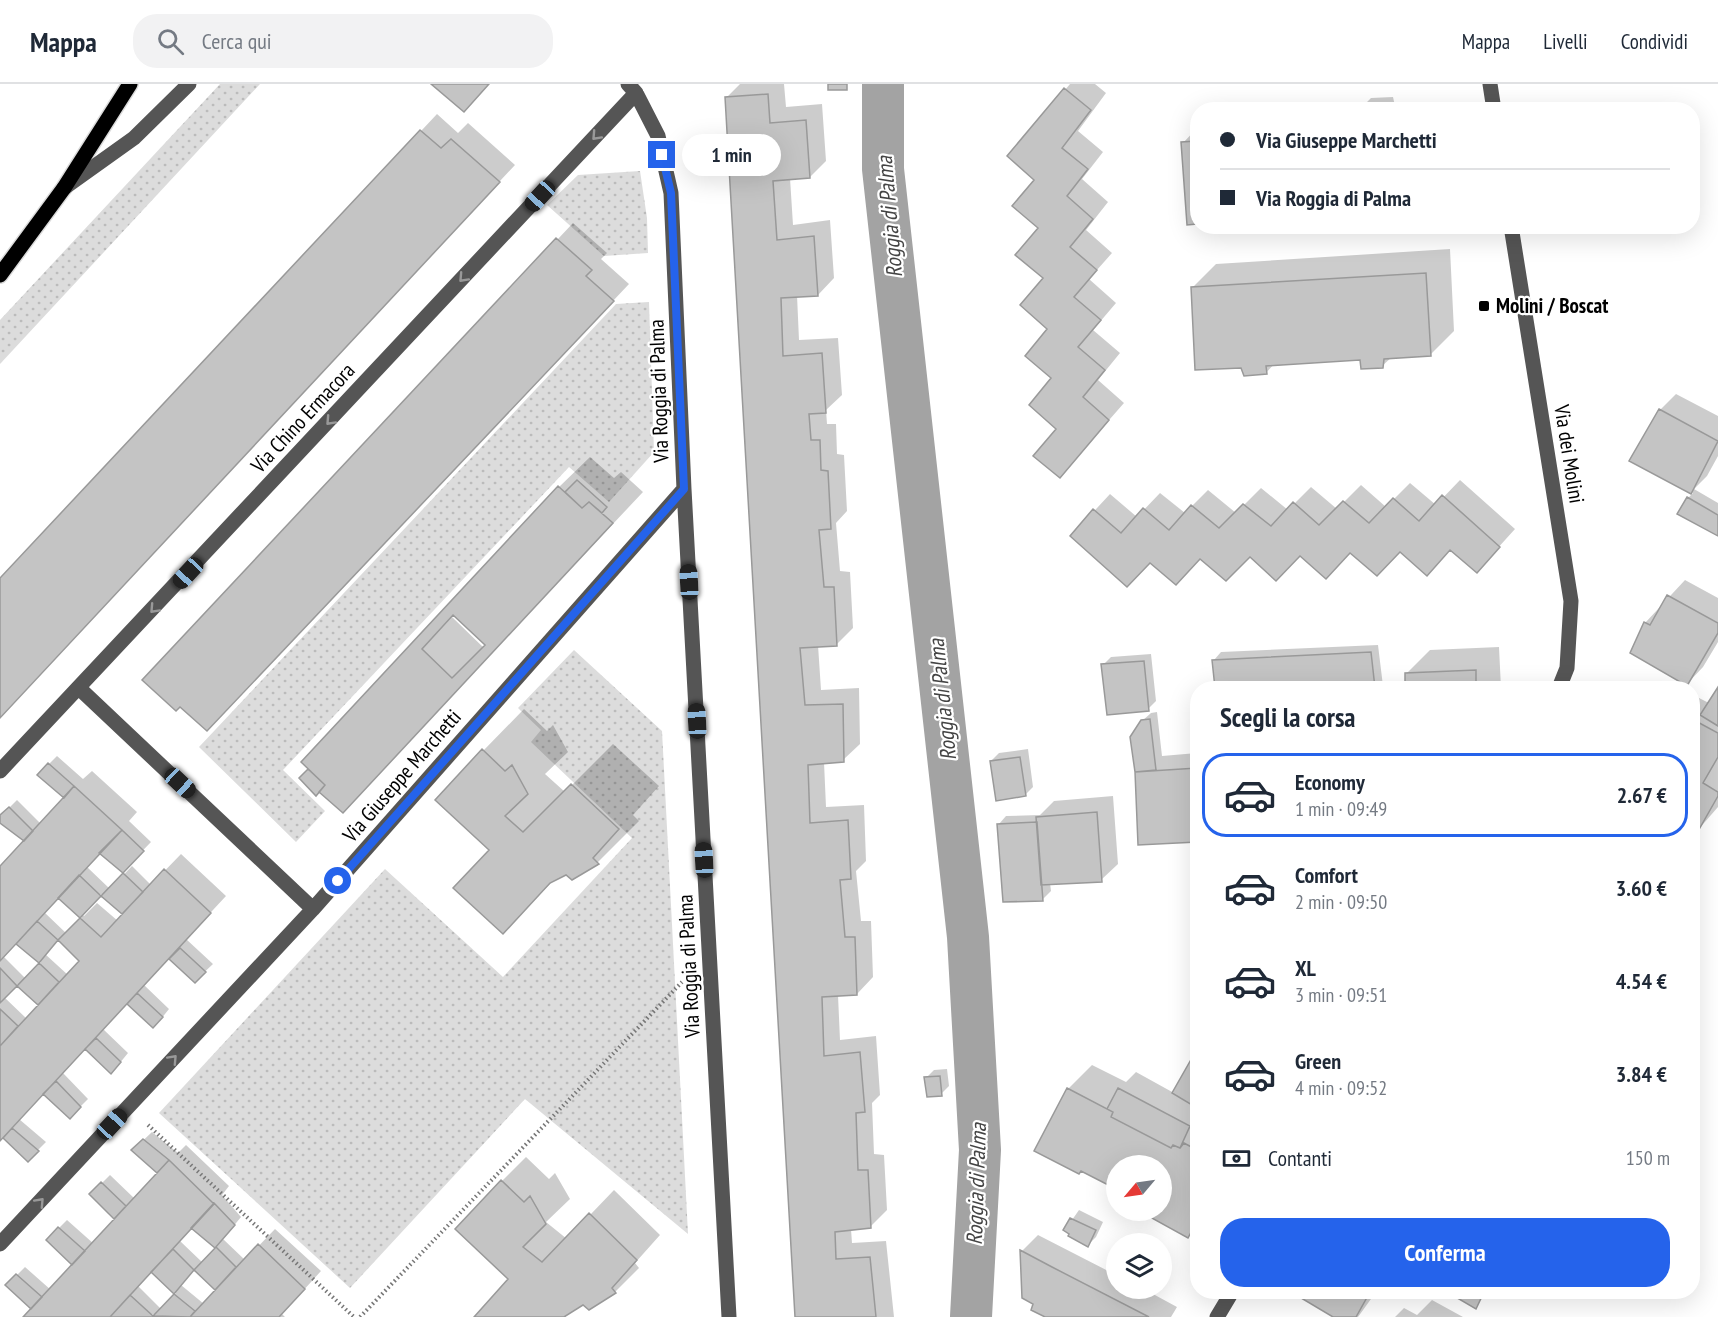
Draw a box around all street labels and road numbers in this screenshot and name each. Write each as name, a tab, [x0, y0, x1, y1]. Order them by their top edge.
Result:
street label: Via Roggia di Palma	[643, 319, 675, 464]
street label: Via Chino Ermacora	[244, 357, 360, 479]
street label: Via dei Molini	[1548, 402, 1591, 505]
street label: Via Giuseppe Marchetti	[336, 704, 467, 848]
street label: Via Roggia di Palma	[671, 894, 706, 1039]

